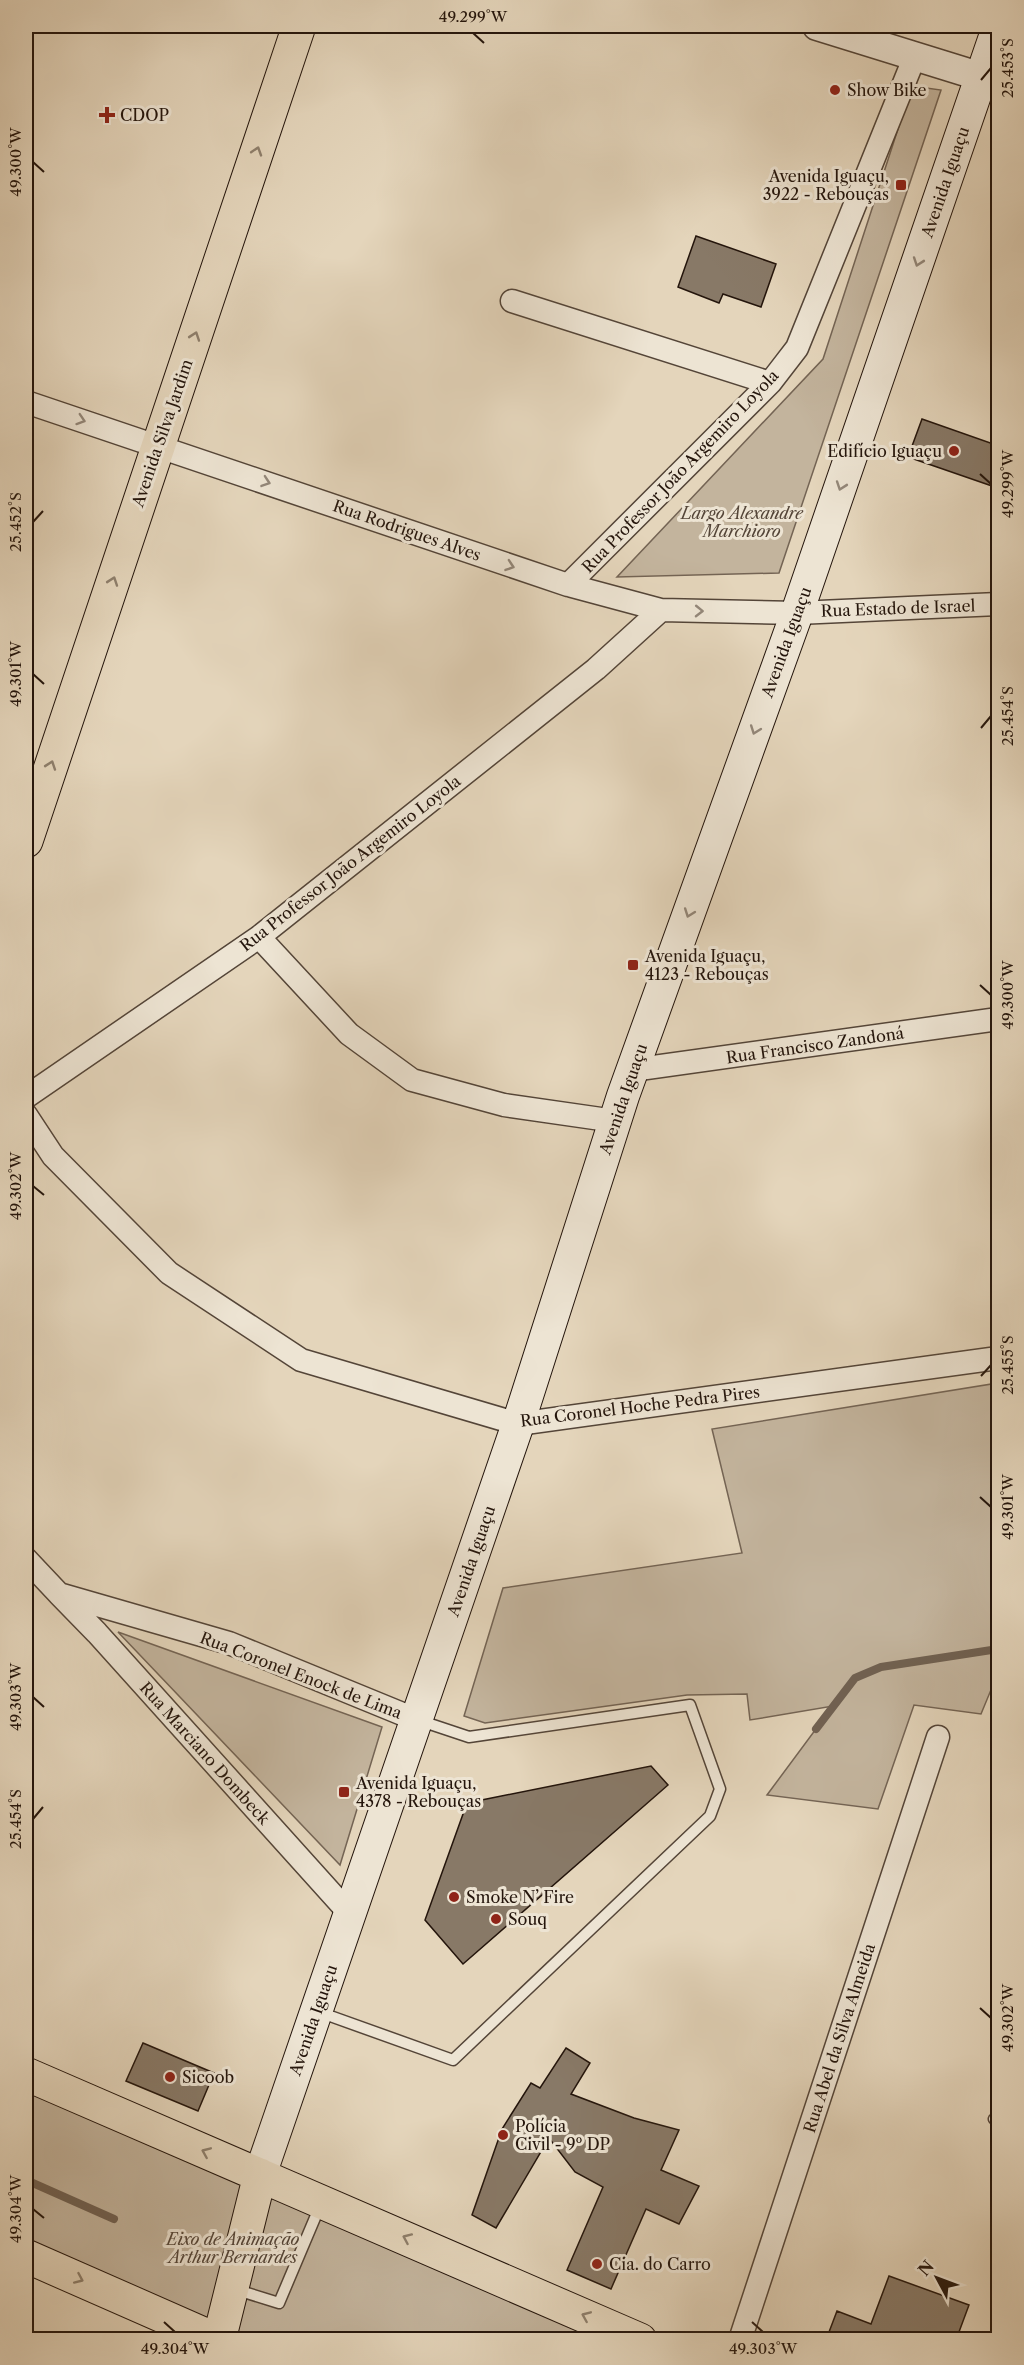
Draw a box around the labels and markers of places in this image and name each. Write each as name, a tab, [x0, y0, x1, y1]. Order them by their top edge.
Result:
place label: Show Bike	[847, 80, 927, 100]
marker: Show Bike	[828, 83, 842, 97]
place label: CDOP	[120, 105, 169, 125]
marker: CDOP	[98, 106, 116, 124]
place label: Avenida Iguaçu, 3922 - Rebouças	[763, 166, 889, 204]
marker: Avenida Iguaçu, 3922 - Rebouças	[894, 178, 908, 192]
place label: Edifício Iguaçu	[827, 441, 942, 461]
marker: Edifício Iguaçu	[947, 444, 961, 458]
place label: Avenida Iguaçu, 4123 - Rebouças	[644, 946, 769, 984]
marker: Avenida Iguaçu, 4123 - Rebouças	[626, 958, 640, 972]
place label: Avenida Iguaçu, 4378 - Rebouças	[355, 1773, 481, 1811]
marker: Avenida Iguaçu, 4378 - Rebouças	[337, 1785, 351, 1799]
place label: Smoke N’ Fire	[466, 1887, 574, 1907]
marker: Smoke N’ Fire	[447, 1890, 461, 1904]
place label: Souq	[508, 1909, 547, 1929]
marker: Souq	[489, 1912, 503, 1926]
place label: Sicoob	[182, 2067, 234, 2087]
marker: Sicoob	[163, 2070, 177, 2084]
place label: Polícia Civil - 9º DP	[515, 2116, 611, 2154]
marker: Polícia Civil - 9º DP	[496, 2128, 510, 2142]
place label: Cia. do Carro	[609, 2254, 711, 2274]
marker: Cia. do Carro	[590, 2257, 604, 2271]

